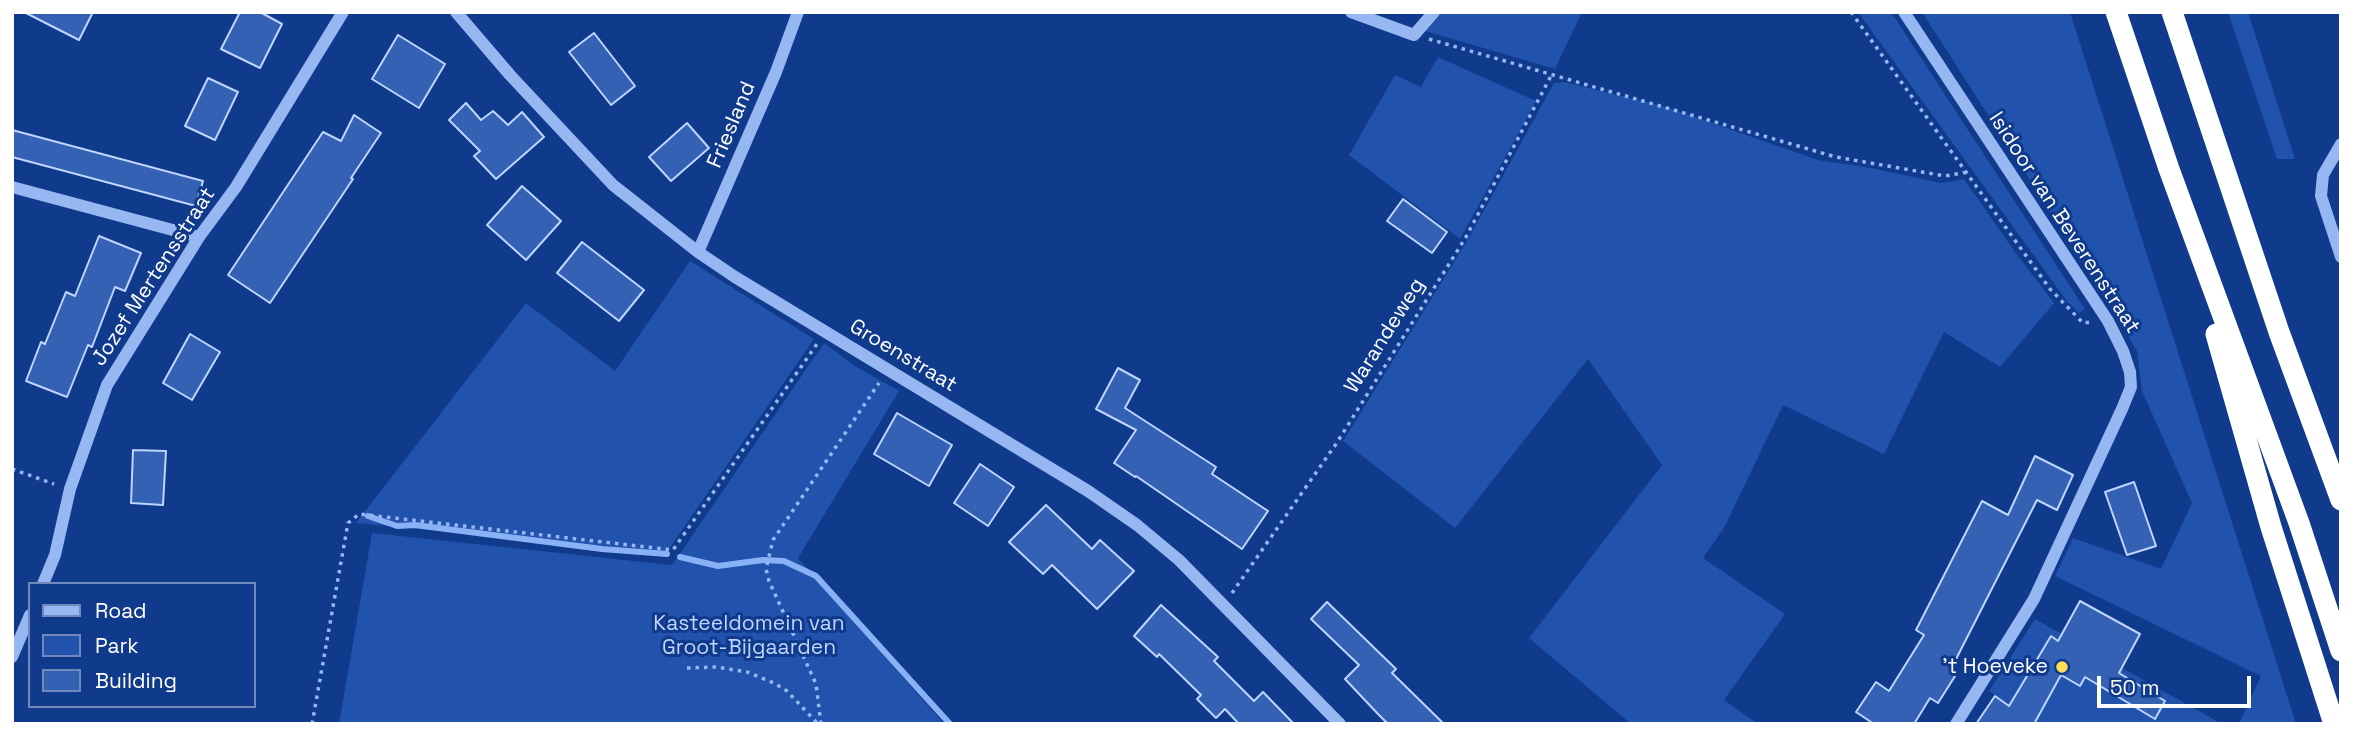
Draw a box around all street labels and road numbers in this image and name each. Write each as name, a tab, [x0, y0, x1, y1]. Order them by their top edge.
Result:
street label: Friesland	[703, 78, 761, 172]
street label: Isidoor van Beverenstraat	[1983, 108, 2145, 338]
street label: Jozef Mertensstraat	[87, 183, 221, 371]
street label: Warandeweg	[1340, 274, 1430, 398]
street label: Groenstraat	[845, 314, 961, 398]

